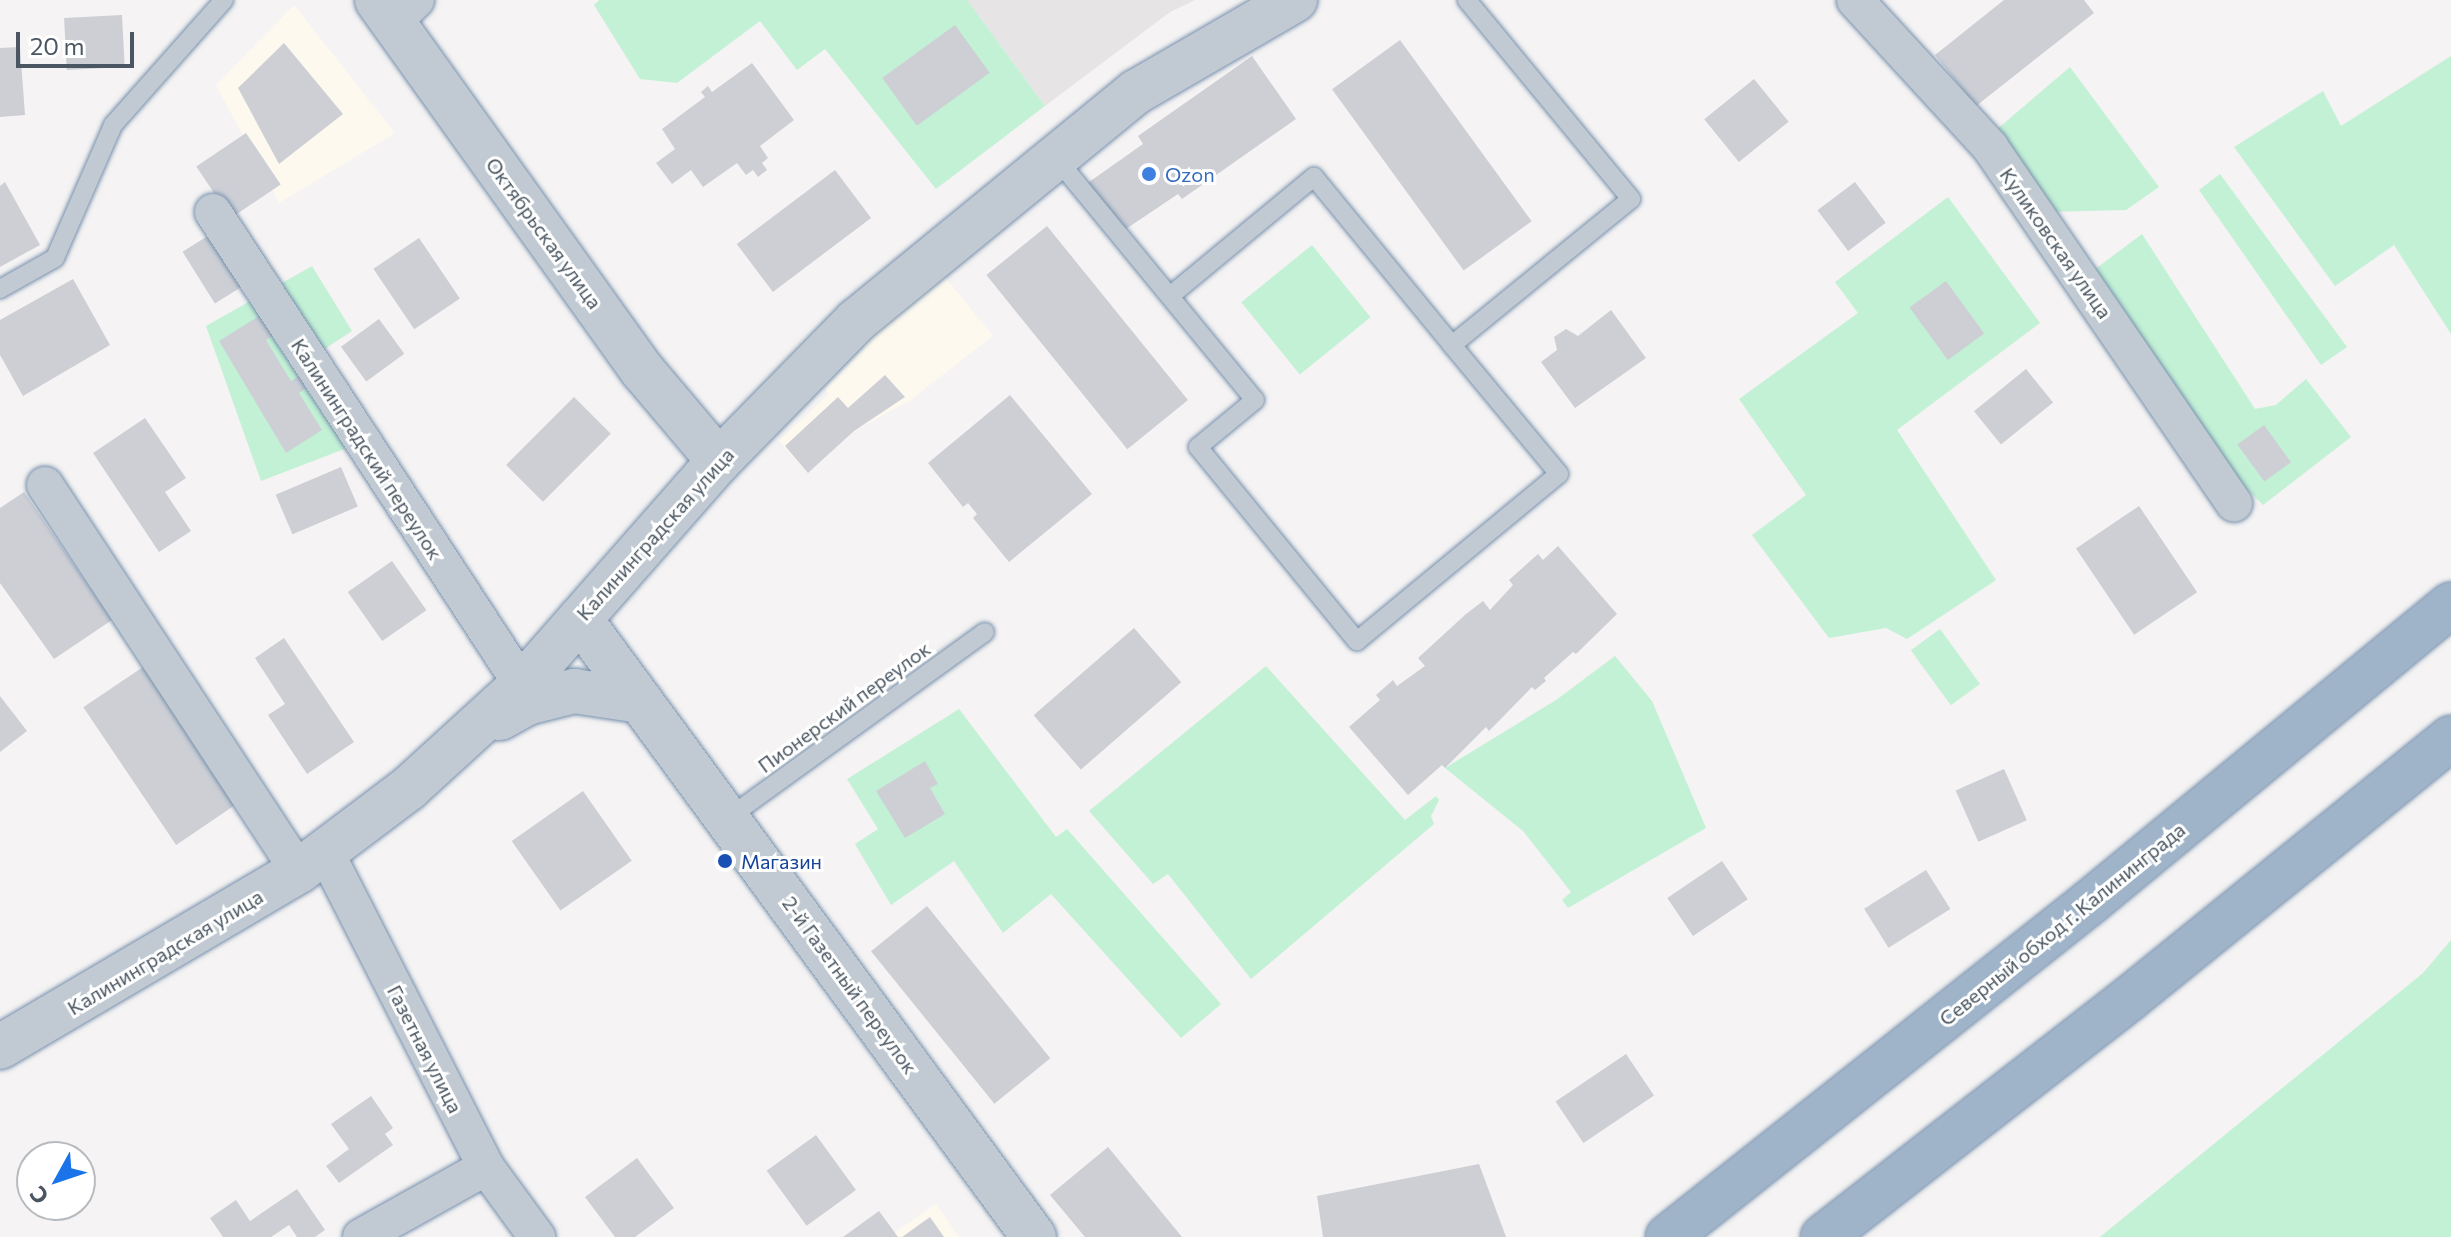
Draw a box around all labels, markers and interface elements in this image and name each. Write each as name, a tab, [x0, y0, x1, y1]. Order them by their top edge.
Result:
scale bar	[20, 16, 138, 66]
text: 20 m	[30, 31, 84, 60]
street label: Октябрьская улица	[481, 153, 607, 313]
place label: Ozon	[1165, 162, 1215, 186]
street label: Куликовская улица	[1995, 163, 2117, 323]
marker: Ozon	[1140, 165, 1158, 183]
street label: Калининградский переулок	[286, 334, 448, 564]
street label: Калининградская улица	[571, 443, 739, 625]
street label: Пионерский переулок	[753, 636, 935, 778]
street label: Северный обход г. Калининграда	[1934, 817, 2190, 1031]
place label: Магазин	[741, 849, 822, 873]
marker: Магазин	[716, 852, 734, 870]
street label: Калининградская улица	[63, 884, 267, 1020]
street label: 2-й Газетный переулок	[778, 892, 922, 1078]
street label: Газетная улица	[382, 981, 468, 1117]
north arrow	[16, 1141, 96, 1221]
text: С	[24, 1181, 54, 1210]

